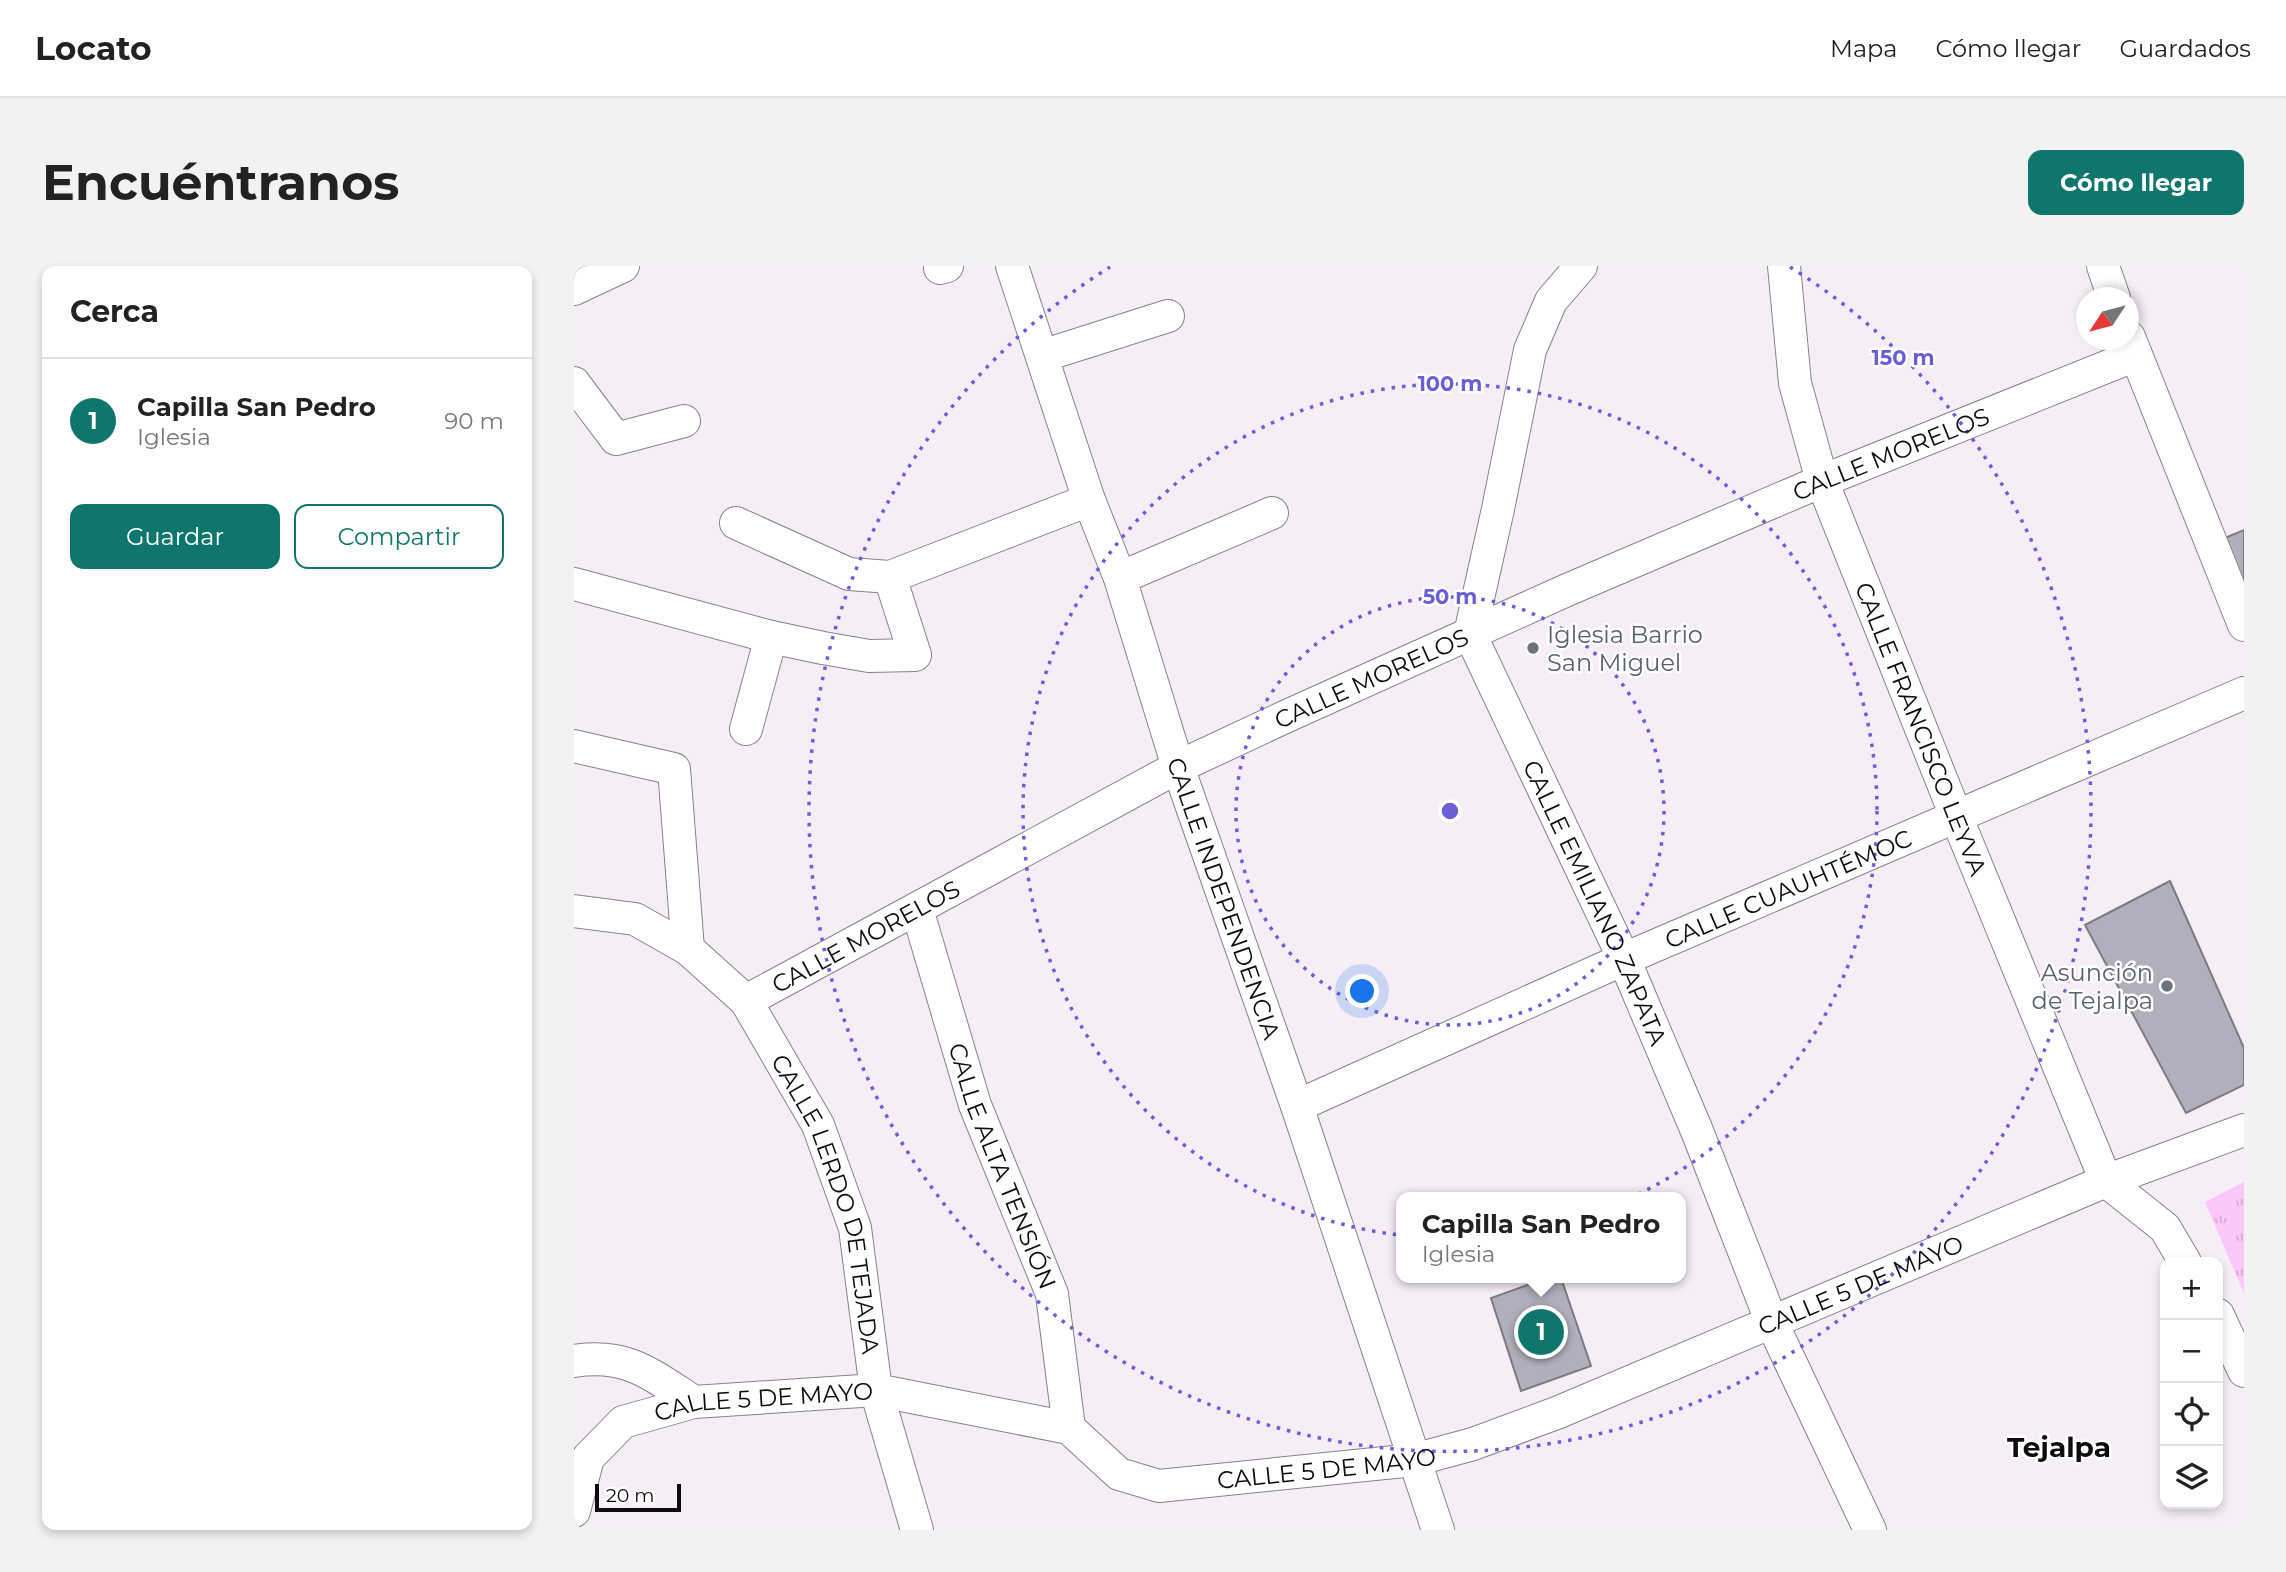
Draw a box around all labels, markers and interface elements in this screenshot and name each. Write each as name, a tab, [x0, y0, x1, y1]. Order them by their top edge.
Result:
text: Locato	[35, 28, 152, 68]
text: Mapa	[1830, 34, 1897, 63]
text: Cómo llegar	[1935, 34, 2081, 63]
text: Guardados	[2119, 34, 2251, 63]
button: Cómo llegar	[2028, 150, 2244, 215]
text: Encuéntranos	[42, 153, 399, 212]
north arrow	[2076, 287, 2139, 350]
text: Cerca	[70, 293, 159, 330]
text: 150 m	[1872, 345, 1934, 370]
text: 100 m	[1418, 371, 1482, 396]
text: Capilla San Pedro	[137, 391, 376, 423]
street label: CALLE MORELOS	[1788, 401, 1993, 506]
text: 1	[88, 407, 98, 435]
text: 90 m	[444, 407, 504, 435]
text: Iglesia	[137, 423, 211, 451]
button: Guardar	[70, 504, 280, 569]
button: Compartir	[294, 504, 504, 569]
street label: CALLE FRANCISCO LEYVA	[1849, 578, 1994, 880]
text: 50 m	[1423, 584, 1477, 609]
place label: Iglesia Barrio San Miguel	[1547, 620, 1703, 677]
street label: CALLE MORELOS	[1270, 622, 1473, 734]
marker: Iglesia Barrio San Miguel	[1525, 640, 1541, 656]
street label: CALLE INDEPENDENCIA	[1161, 754, 1287, 1044]
street label: CALLE EMILIANO ZAPATA	[1517, 755, 1674, 1050]
centre of rings	[1438, 799, 1462, 823]
street label: CALLE CUAUHTÉMOC	[1660, 823, 1916, 954]
street label: CALLE MORELOS	[767, 874, 965, 999]
place label: Asunción de Tejalpa	[2032, 958, 2153, 1015]
your location	[1345, 974, 1379, 1008]
marker: Asunción de Tejalpa	[2159, 978, 2175, 994]
street label: CALLE ALTA TENSIÓN	[943, 1039, 1063, 1293]
street label: CALLE LERDO DE TEJADA	[765, 1049, 886, 1356]
popup	[1396, 1192, 1686, 1283]
text: Capilla San Pedro	[1422, 1208, 1660, 1240]
street label: CALLE 5 DE MAYO	[1753, 1229, 1967, 1341]
text: Iglesia	[1422, 1240, 1495, 1268]
map controls	[2160, 1257, 2223, 1509]
button: +	[2160, 1257, 2223, 1320]
pin: 1	[1518, 1306, 1564, 1358]
button: −	[2160, 1320, 2223, 1383]
street label: CALLE 5 DE MAYO	[651, 1376, 874, 1427]
button: locate	[2160, 1383, 2223, 1446]
district label: Tejalpa	[2007, 1430, 2111, 1464]
street label: CALLE 5 DE MAYO	[1216, 1440, 1439, 1495]
button: layers	[2160, 1446, 2223, 1509]
scale bar	[595, 1481, 681, 1513]
text: 20 m	[606, 1484, 654, 1507]

